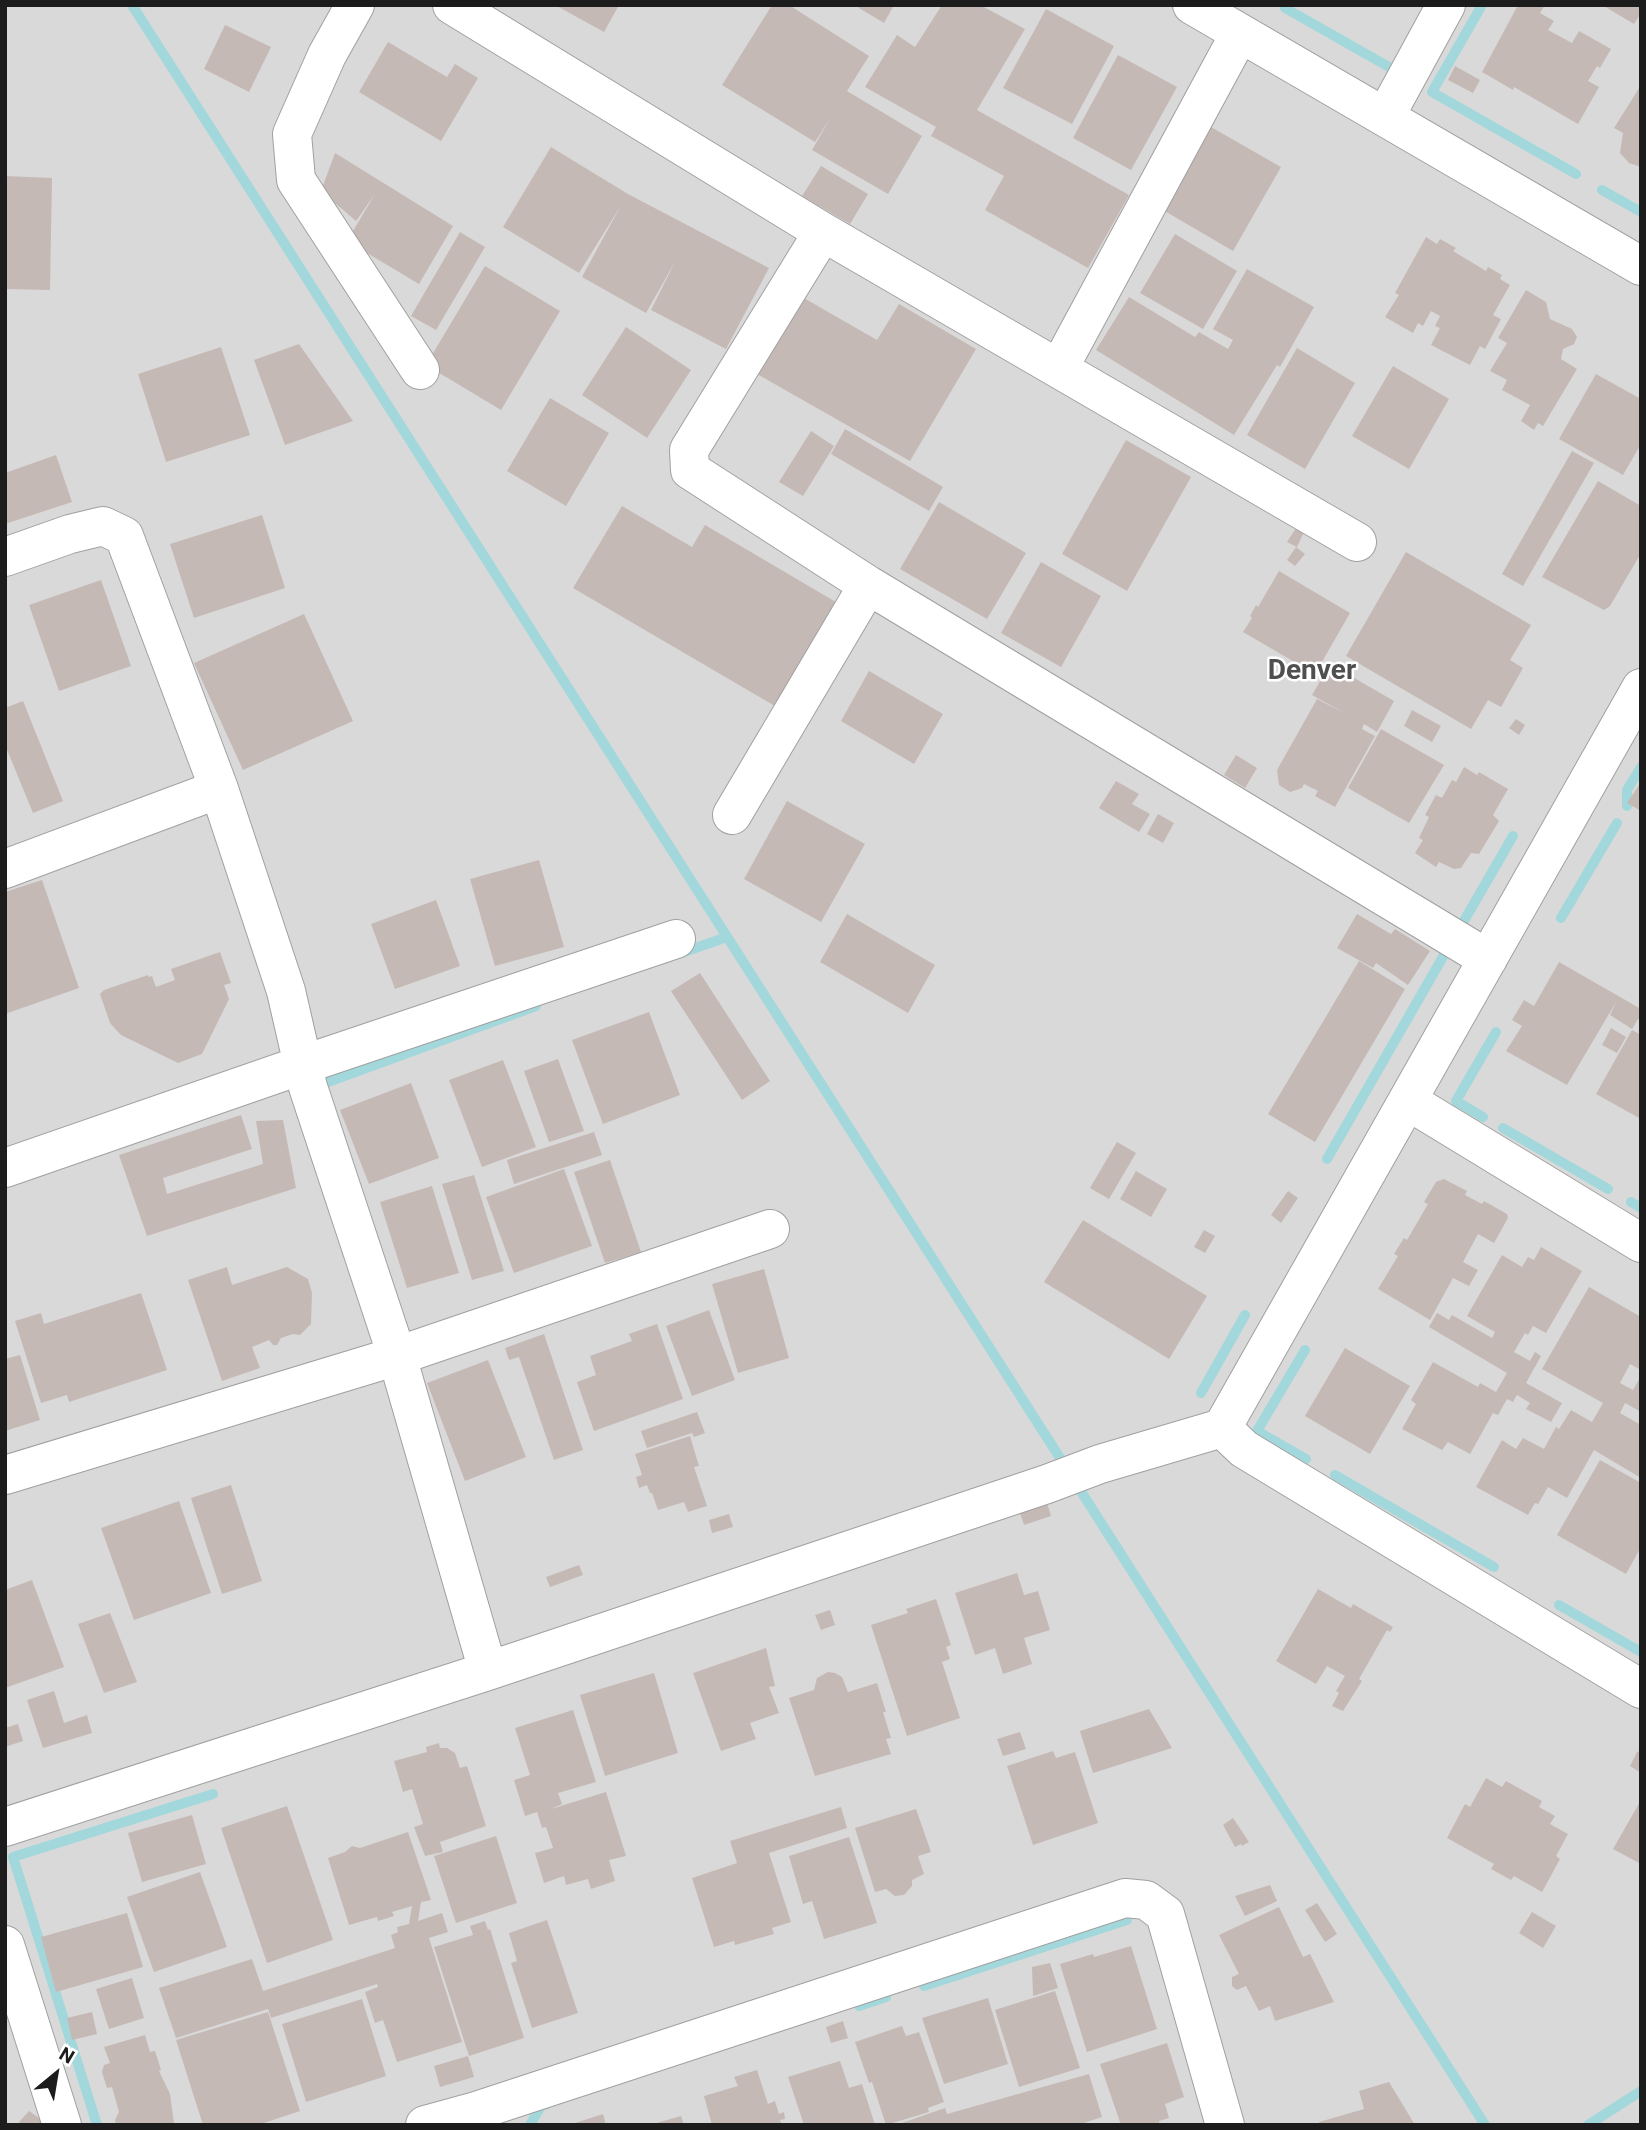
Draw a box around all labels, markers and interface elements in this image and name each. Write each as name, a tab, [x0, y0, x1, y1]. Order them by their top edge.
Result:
district label: Denver	[1268, 655, 1356, 689]
north arrow	[21, 2039, 91, 2109]
text: N	[55, 2042, 78, 2069]

